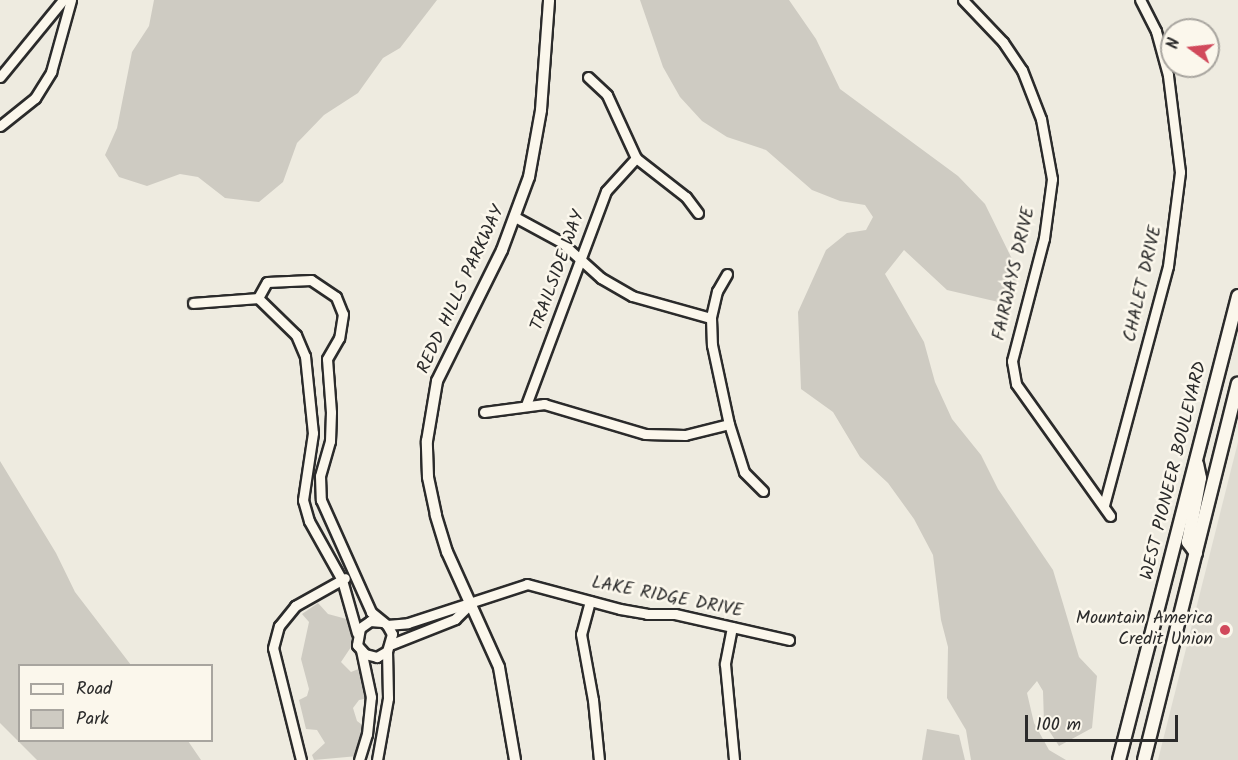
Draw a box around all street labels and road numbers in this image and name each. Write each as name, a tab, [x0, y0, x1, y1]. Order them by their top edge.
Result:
street label: REDD HILLS PARKWAY	[414, 203, 510, 377]
street label: FAIRWAYS DRIVE	[989, 205, 1041, 343]
street label: TRAILSIDE WAY	[527, 208, 591, 334]
street label: CHALET DRIVE	[1120, 224, 1168, 344]
street label: WEST PIONEER BOULEVARD	[1137, 359, 1213, 583]
street label: LAKE RIDGE DRIVE	[590, 573, 744, 623]

